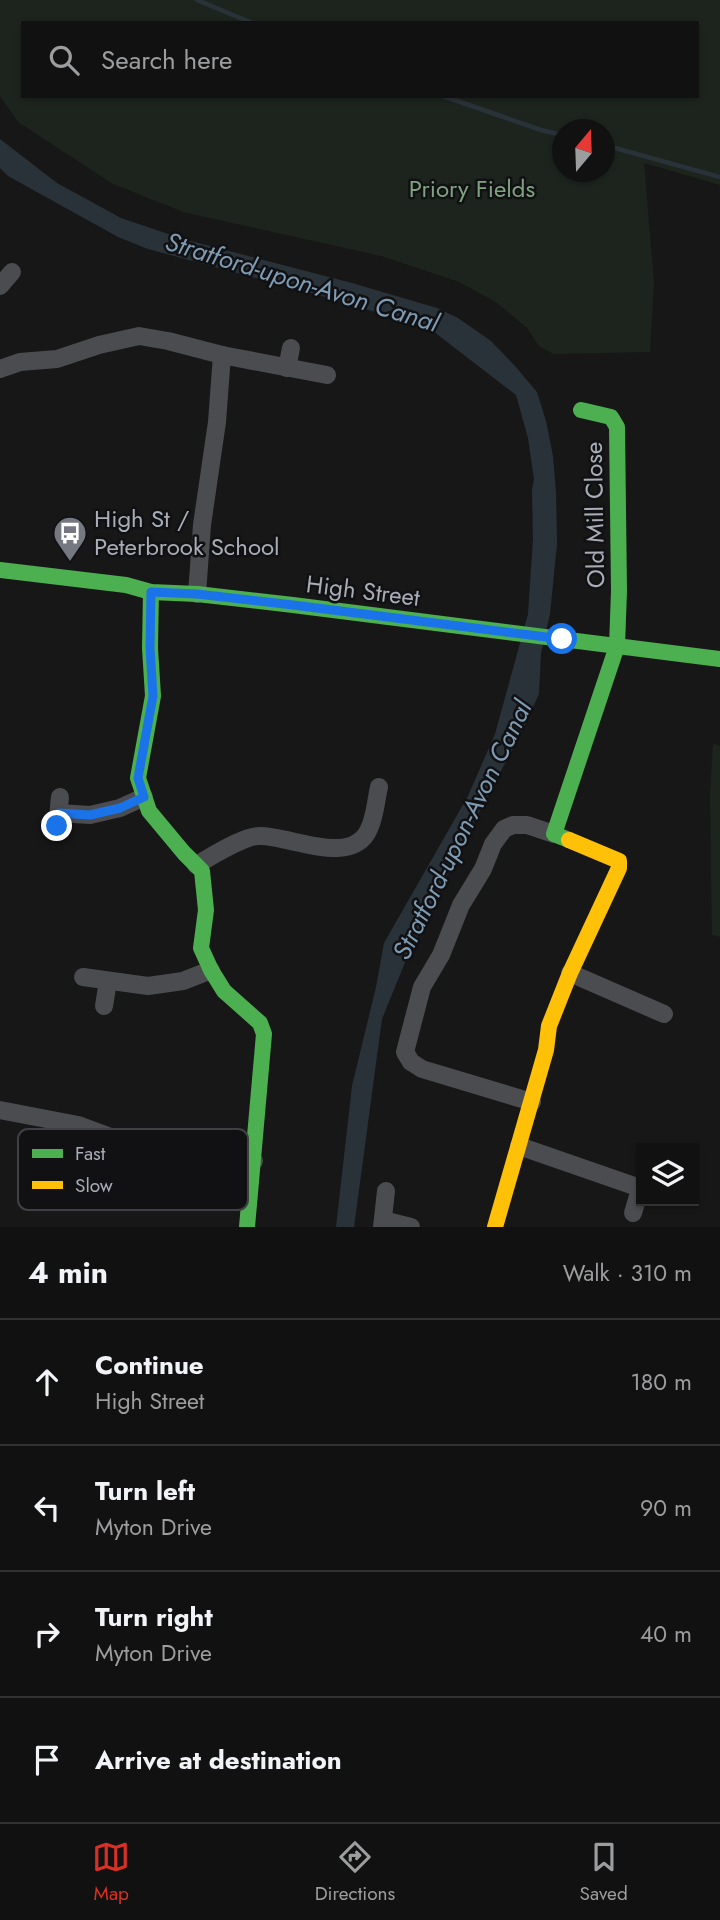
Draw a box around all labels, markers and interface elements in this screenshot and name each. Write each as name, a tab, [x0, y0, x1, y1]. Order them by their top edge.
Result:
search box	[21, 21, 699, 98]
icon: search	[45, 41, 83, 79]
text: Search here	[101, 41, 233, 79]
north arrow	[552, 119, 615, 182]
park label: Priory Fields	[409, 171, 535, 206]
water label: Stratford-upon-Avon Canal	[161, 222, 445, 342]
street label: Old Mill Close	[576, 442, 613, 588]
place label: High St / Peterbrook School	[94, 501, 280, 564]
bus stop icon: High St / Peterbrook School	[51, 514, 89, 563]
street label: High Street	[304, 566, 422, 615]
route start	[546, 623, 577, 654]
water label: Stratford-upon-Avon Canal	[383, 693, 542, 966]
route end	[41, 810, 72, 841]
legend	[18, 1129, 248, 1210]
text: Fast	[75, 1140, 106, 1167]
map controls	[636, 1143, 699, 1206]
button: layers	[636, 1143, 699, 1206]
text: Slow	[75, 1172, 113, 1199]
text: 4 min	[28, 1251, 108, 1294]
text: Walk · 310 m	[563, 1256, 692, 1290]
text: Continue	[95, 1346, 204, 1384]
icon: ahead	[28, 1363, 66, 1401]
text: 180 m	[630, 1365, 692, 1399]
text: High Street	[95, 1384, 204, 1418]
text: Turn left	[95, 1472, 195, 1510]
icon: left	[28, 1489, 66, 1527]
text: 90 m	[640, 1491, 692, 1525]
text: Myton Drive	[95, 1510, 212, 1544]
text: Turn right	[95, 1598, 213, 1636]
icon: right	[28, 1615, 66, 1653]
text: 40 m	[640, 1617, 692, 1651]
text: Myton Drive	[95, 1636, 212, 1670]
icon: arrive	[28, 1741, 66, 1779]
text: Arrive at destination	[95, 1741, 342, 1779]
tab: Map	[92, 1838, 130, 1907]
tab: Directions	[315, 1838, 395, 1907]
tab: Saved	[580, 1838, 628, 1907]

